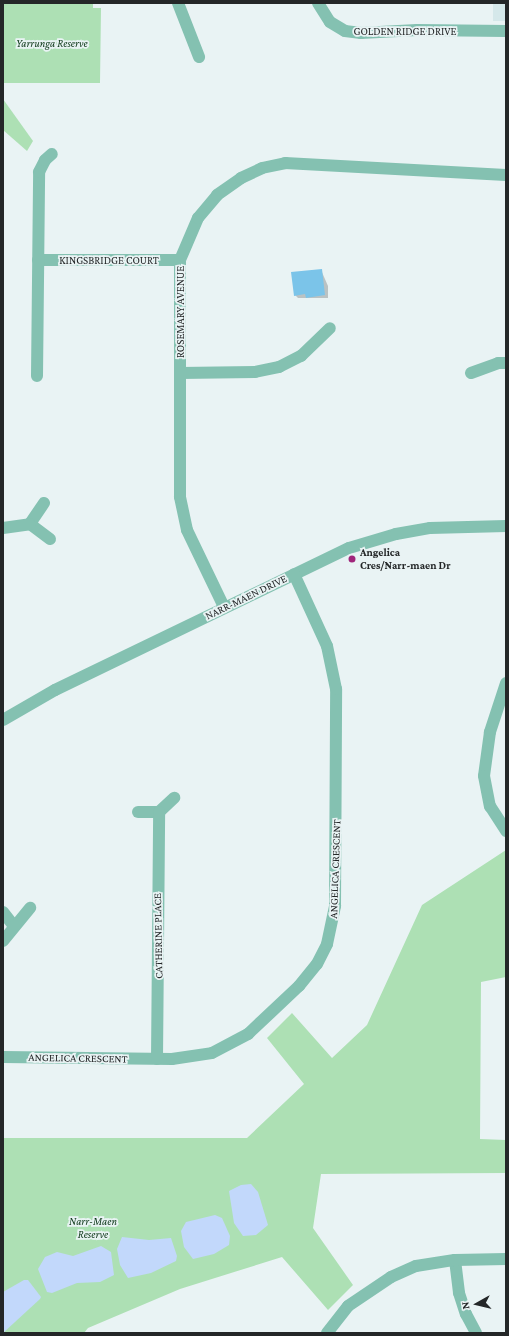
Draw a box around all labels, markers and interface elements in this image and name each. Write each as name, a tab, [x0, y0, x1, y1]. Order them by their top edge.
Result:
street label: GOLDEN RIDGE DRIVE	[353, 24, 457, 38]
park label: Yarrunga Reserve	[16, 36, 88, 50]
street label: KINGSBRIDGE COURT	[59, 253, 159, 267]
street label: ROSEMARY AVENUE	[173, 266, 187, 358]
place label: Angelica Cres/Narr-maen Dr	[360, 546, 451, 572]
marker: Angelica Cres/Narr-maen Dr	[347, 554, 357, 564]
street label: NARR-MAEN DRIVE	[203, 572, 289, 622]
street label: ANGELICA CRESCENT	[327, 819, 343, 919]
street label: CATHERINE PLACE	[151, 893, 165, 979]
street label: ANGELICA CRESCENT	[28, 1051, 128, 1065]
park label: Narr-Maen Reserve	[69, 1215, 117, 1241]
north arrow	[457, 1284, 497, 1324]
text: N	[459, 1301, 472, 1310]

